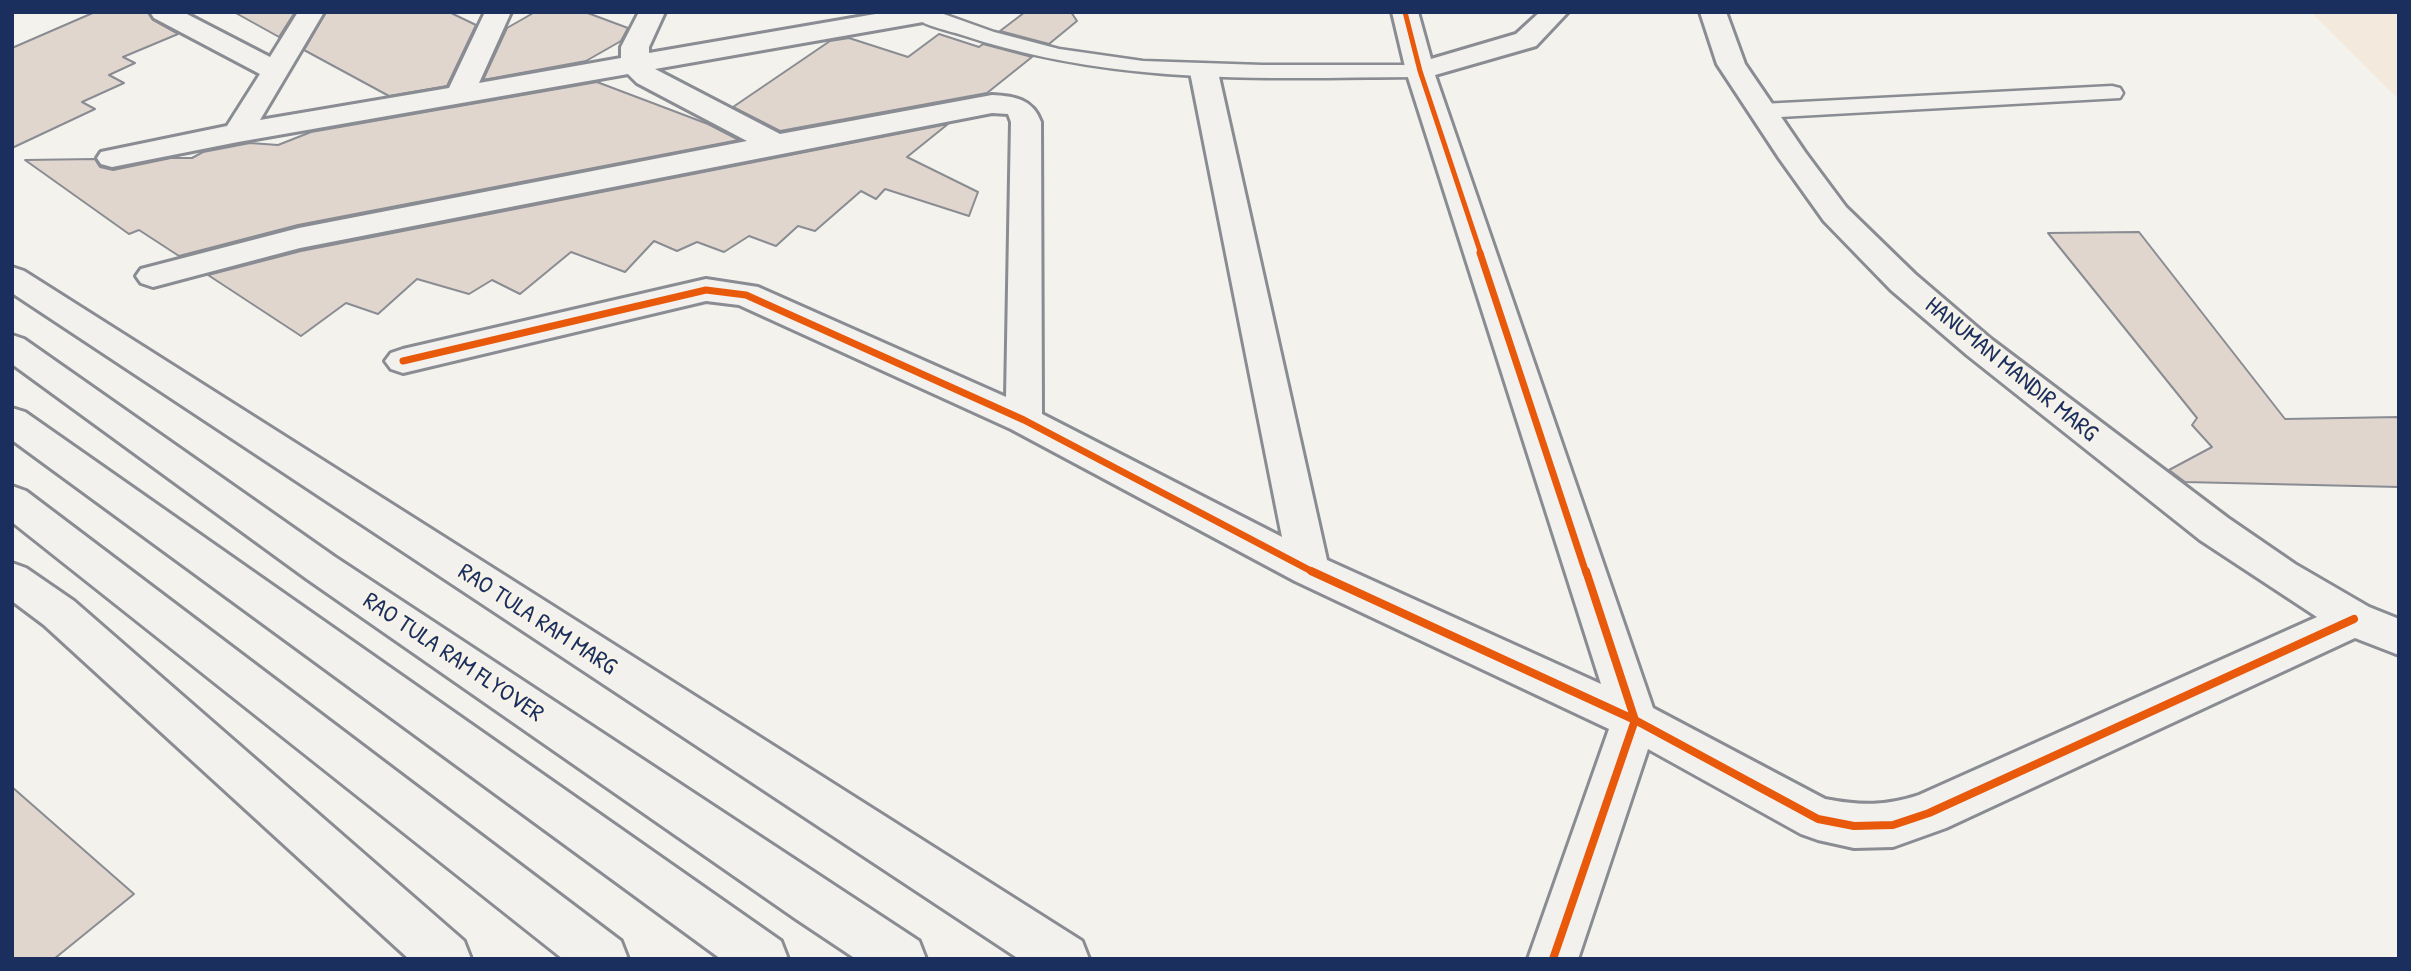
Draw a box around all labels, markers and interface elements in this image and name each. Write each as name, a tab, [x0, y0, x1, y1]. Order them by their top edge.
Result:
street label: HANUMAN MANDIR MARG	[1919, 292, 2103, 448]
street label: RAO TULA RAM MARG	[452, 558, 622, 682]
street label: RAO TULA RAM FLYOVER	[357, 587, 549, 729]

